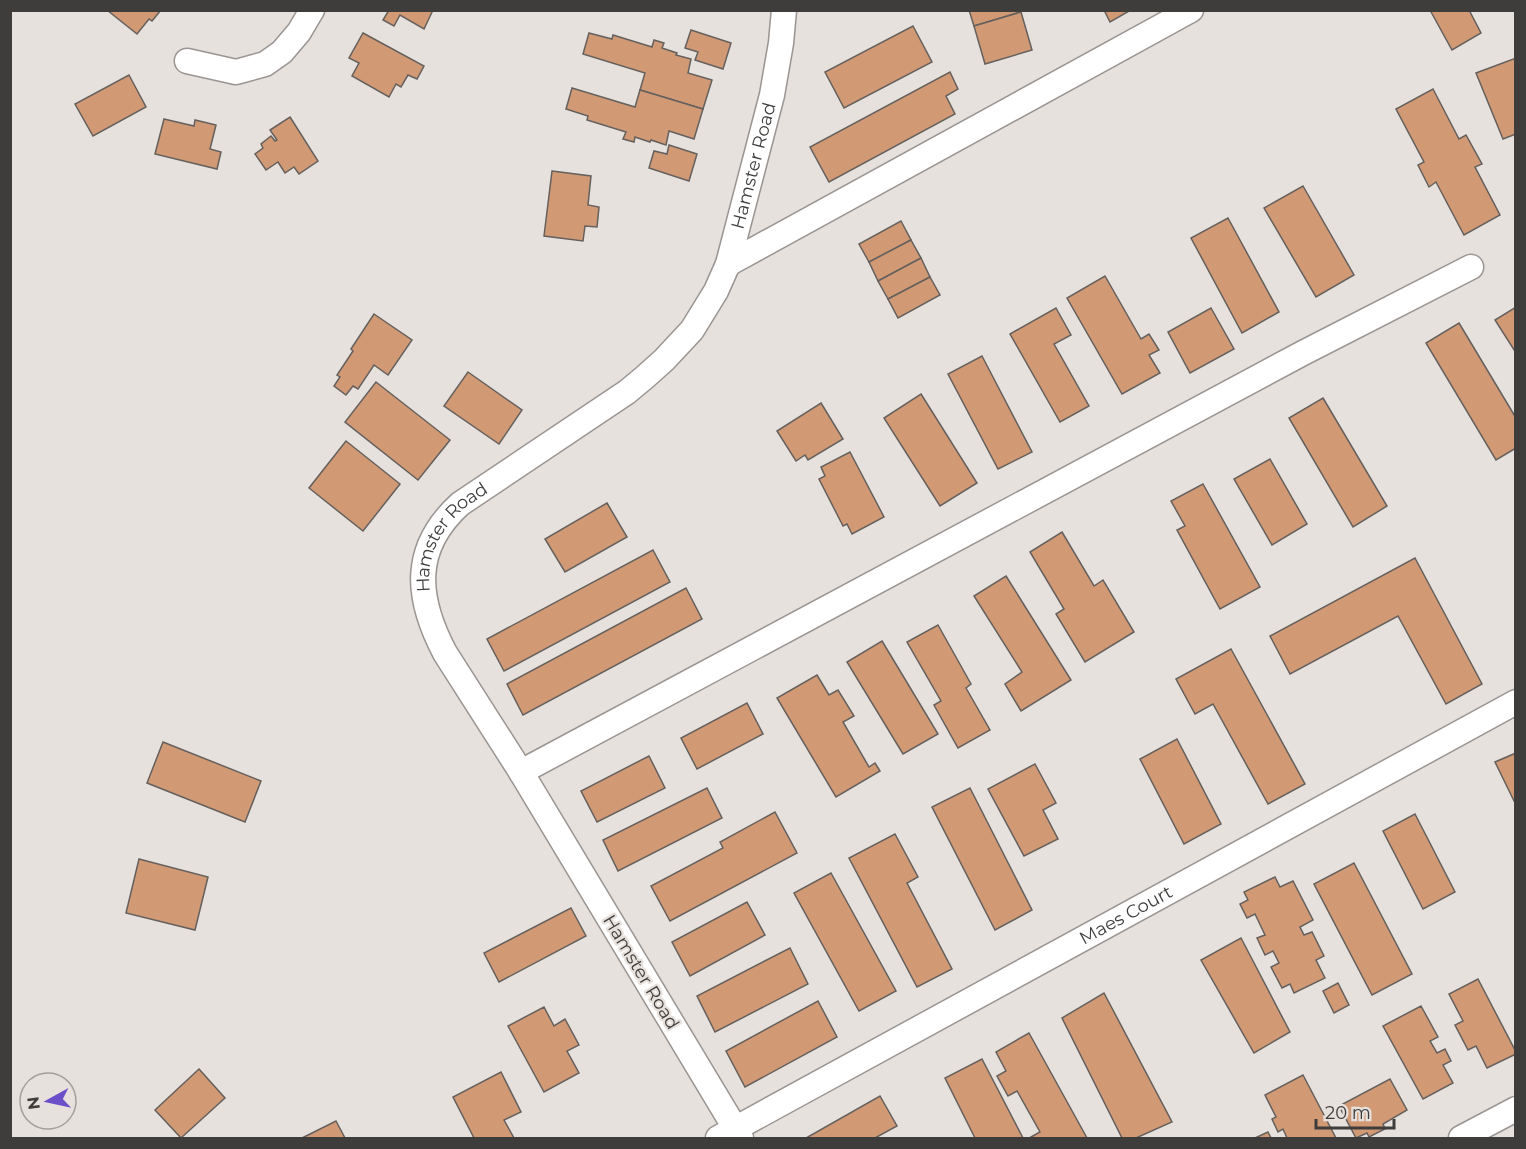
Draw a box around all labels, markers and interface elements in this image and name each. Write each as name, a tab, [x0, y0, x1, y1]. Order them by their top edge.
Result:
street label: Hamster Road	[727, 100, 781, 232]
street label: Hamster Road	[412, 478, 492, 593]
street label: Maes Court	[1076, 881, 1176, 949]
street label: Hamster Road	[598, 911, 684, 1033]
north arrow	[18, 1071, 78, 1131]
scale bar	[1316, 1092, 1394, 1130]
text: N	[23, 1095, 44, 1111]
text: 20 m	[1325, 1102, 1371, 1124]

